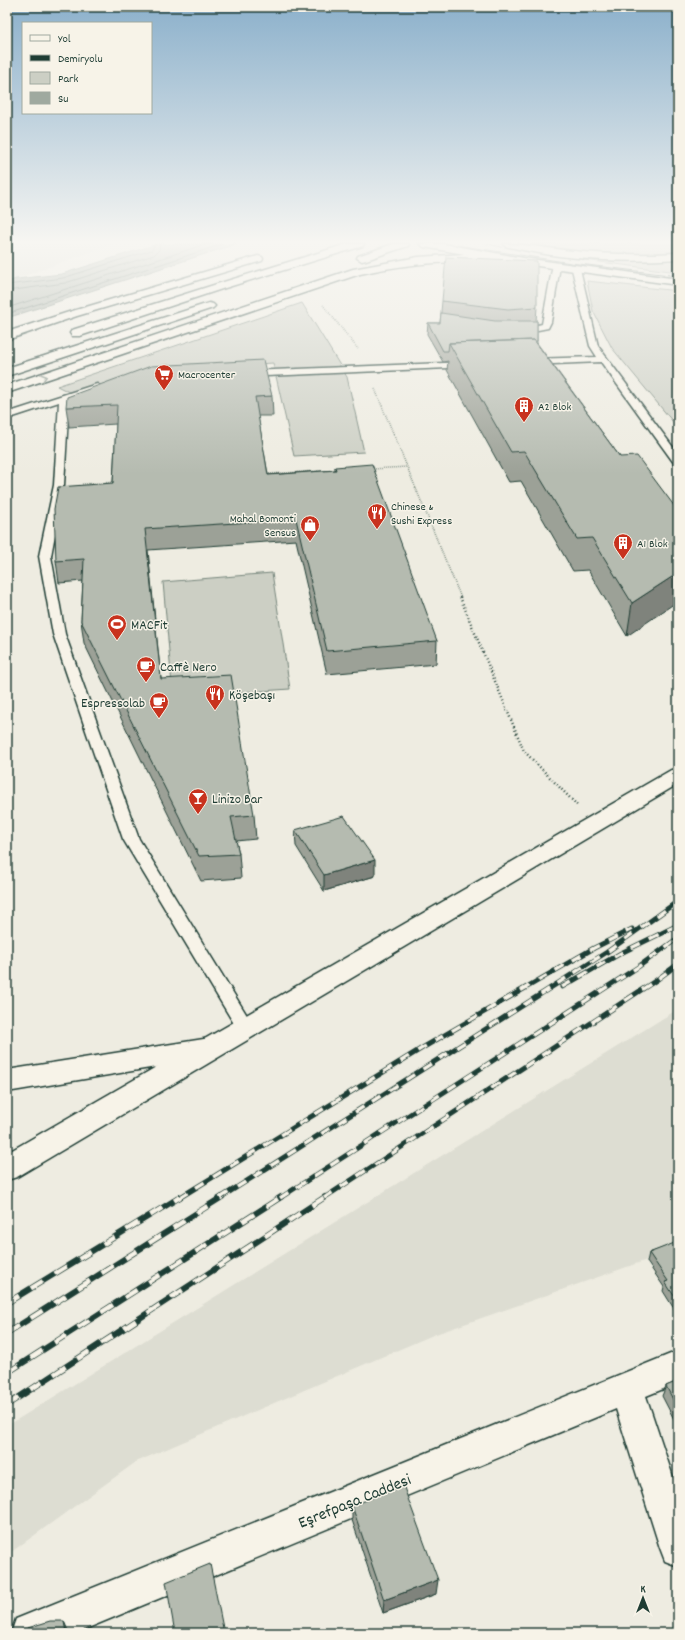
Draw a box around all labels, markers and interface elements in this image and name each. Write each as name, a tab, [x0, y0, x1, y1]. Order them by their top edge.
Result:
legend	[22, 22, 152, 114]
text: Yol	[58, 31, 71, 48]
text: Demiryolu	[58, 51, 103, 68]
text: Park	[58, 71, 79, 88]
text: Su	[58, 91, 68, 108]
supermarket icon: Macrocenter	[153, 363, 175, 391]
place label: Macrocenter	[178, 367, 236, 384]
one-way arrow	[40, 373, 47, 382]
building icon: A2 Blok	[513, 395, 535, 423]
place label: A2 Blok	[538, 399, 571, 416]
place label: Chinese & Sushi Express	[391, 499, 452, 530]
restaurant icon: Chinese & Sushi Express	[366, 502, 388, 530]
place label: Mahal Bomonti Sensus	[230, 511, 296, 542]
shop icon: Mahal Bomonti Sensus	[299, 514, 321, 542]
building icon: A1 Blok	[612, 532, 634, 560]
place label: A1 Blok	[637, 536, 668, 553]
sports icon: MACFit	[106, 613, 128, 641]
place label: MACFit	[131, 616, 168, 636]
cafe icon: Caffè Nero	[135, 655, 157, 683]
place label: Caffè Nero	[160, 658, 217, 678]
restaurant icon: Köşebaşı	[204, 683, 226, 711]
place label: Köşebaşı	[229, 686, 275, 706]
cafe icon: Espressolab	[148, 691, 170, 719]
place label: Espressolab	[81, 694, 145, 714]
bar icon: Linizo Bar	[187, 787, 209, 815]
place label: Linizo Bar	[212, 790, 263, 810]
street label: Eşrefpaşa Caddesi	[295, 1469, 415, 1536]
north arrow	[623, 1578, 663, 1618]
text: K	[640, 1582, 646, 1598]

